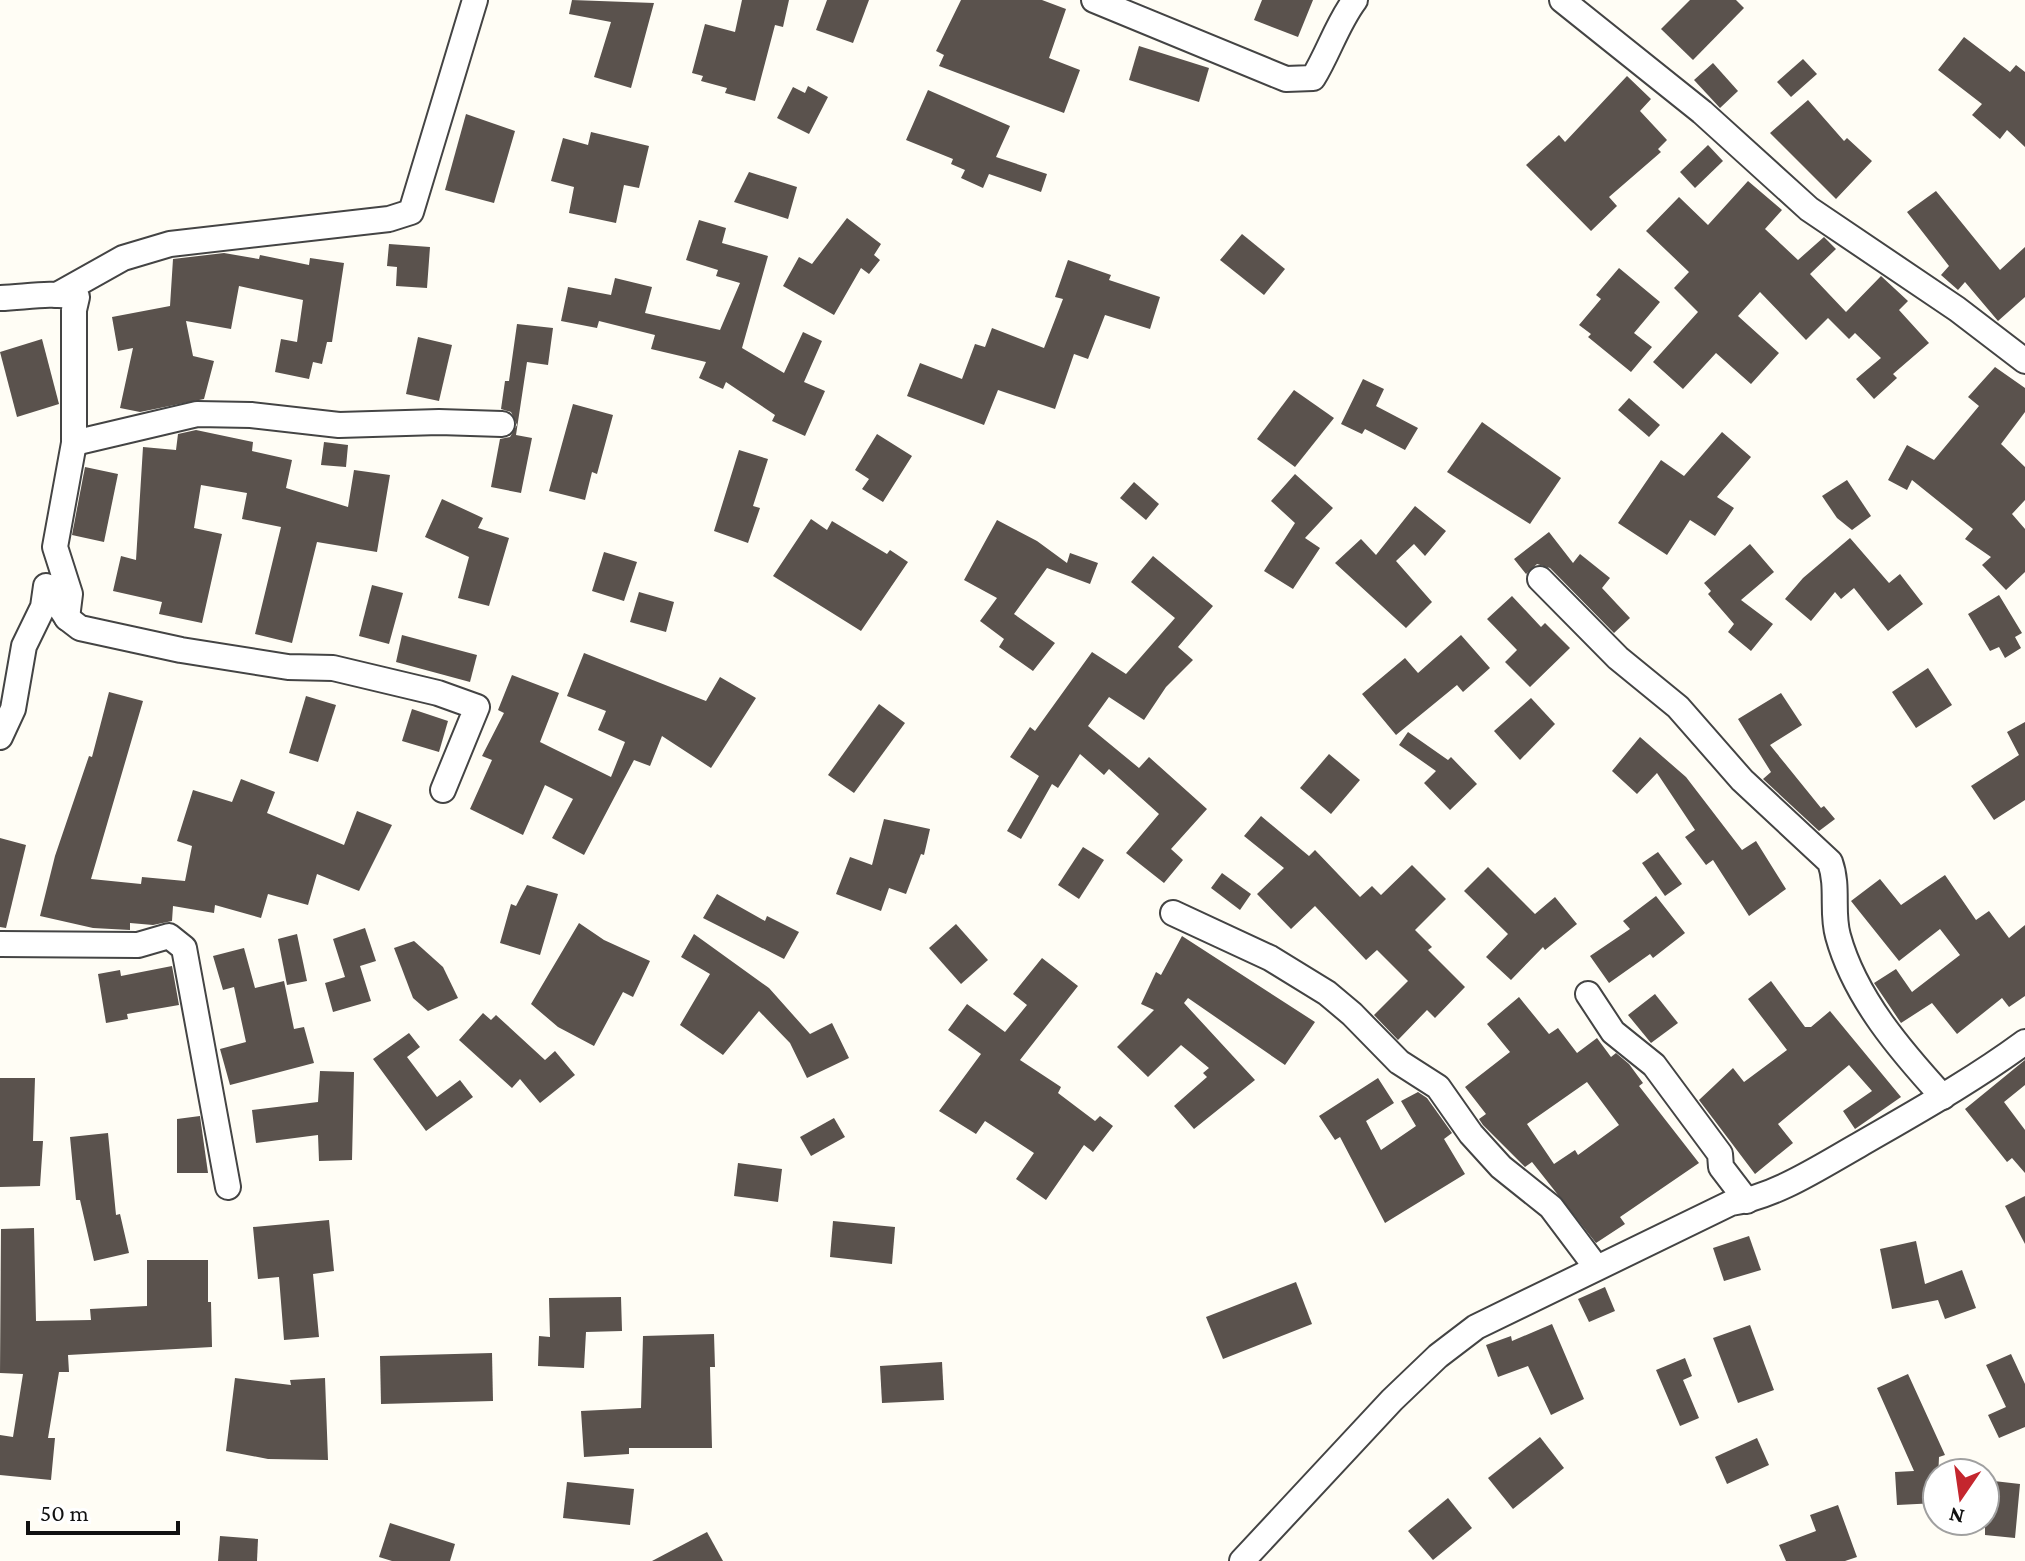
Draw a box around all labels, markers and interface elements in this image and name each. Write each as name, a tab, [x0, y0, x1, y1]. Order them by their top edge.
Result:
north arrow	[1921, 1457, 2001, 1537]
scale bar	[28, 1485, 178, 1535]
text: 50 m	[40, 1499, 89, 1526]
text: N	[1946, 1502, 1967, 1530]

